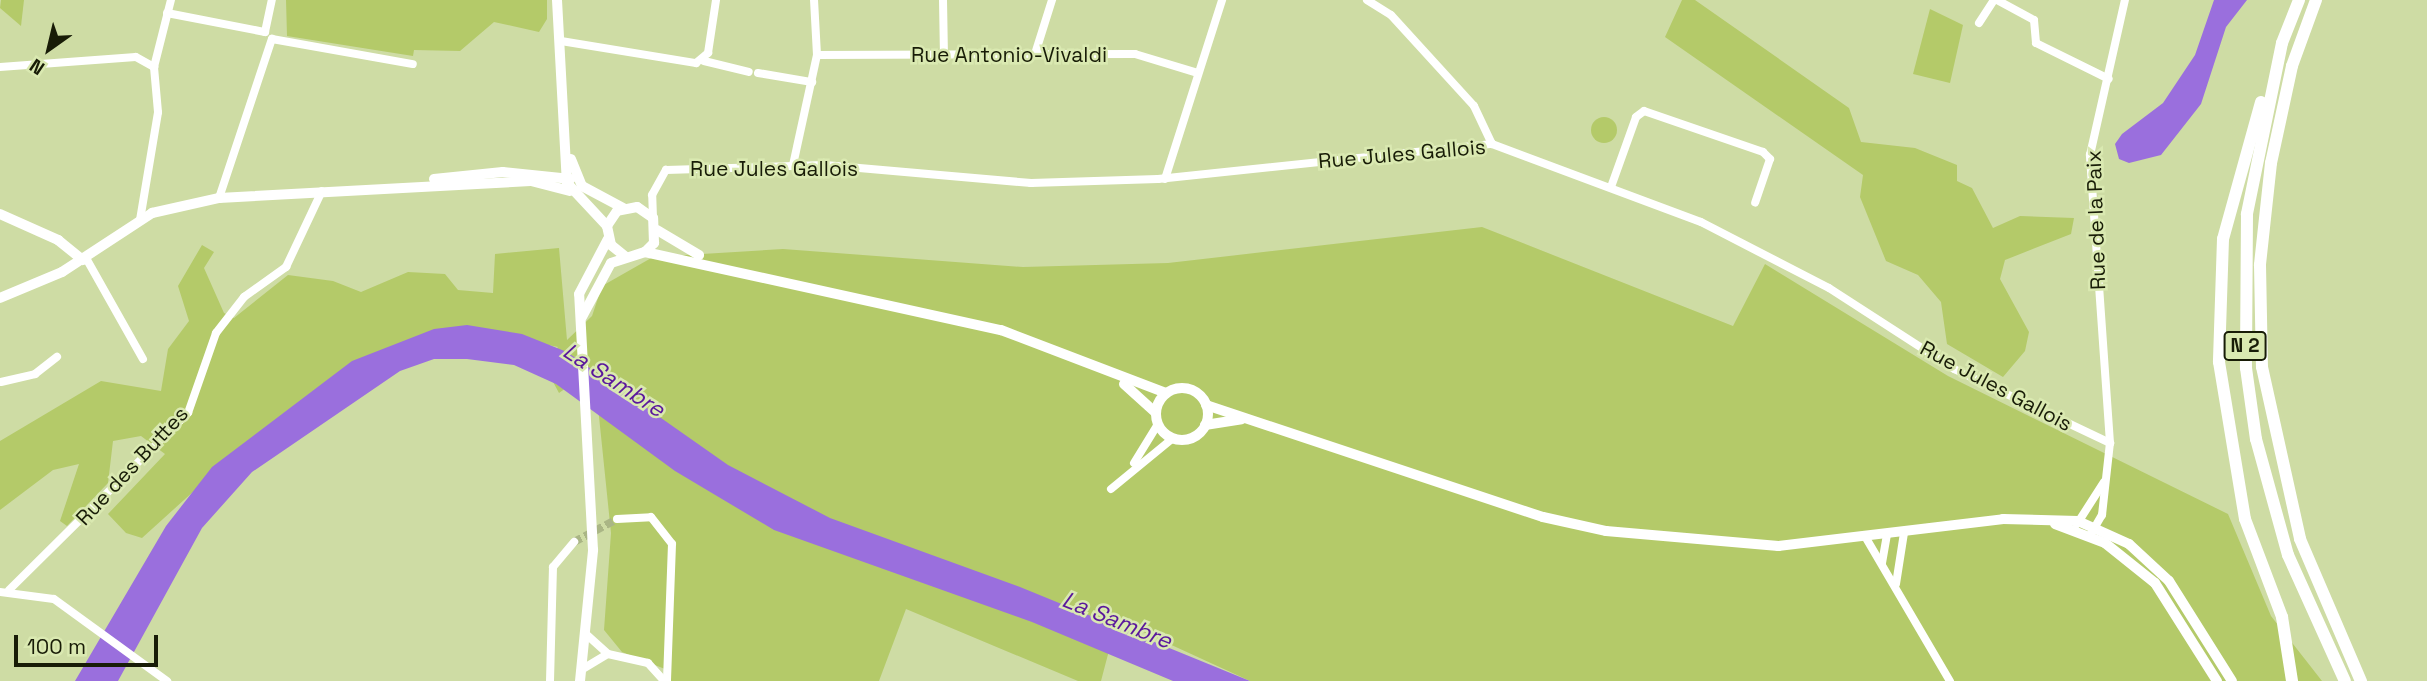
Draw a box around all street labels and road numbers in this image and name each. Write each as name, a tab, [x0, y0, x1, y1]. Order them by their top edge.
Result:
street label: Rue Antonio-Vivaldi	[911, 42, 1107, 68]
street label: Rue Jules Gallois	[1317, 134, 1487, 174]
street label: Rue de la Paix	[2081, 150, 2111, 290]
street label: Rue Jules Gallois	[690, 156, 858, 182]
road number: N 2	[2222, 330, 2268, 362]
street label: Rue Jules Gallois	[1916, 335, 2076, 437]
street label: Rue des Buttes	[71, 401, 193, 531]

